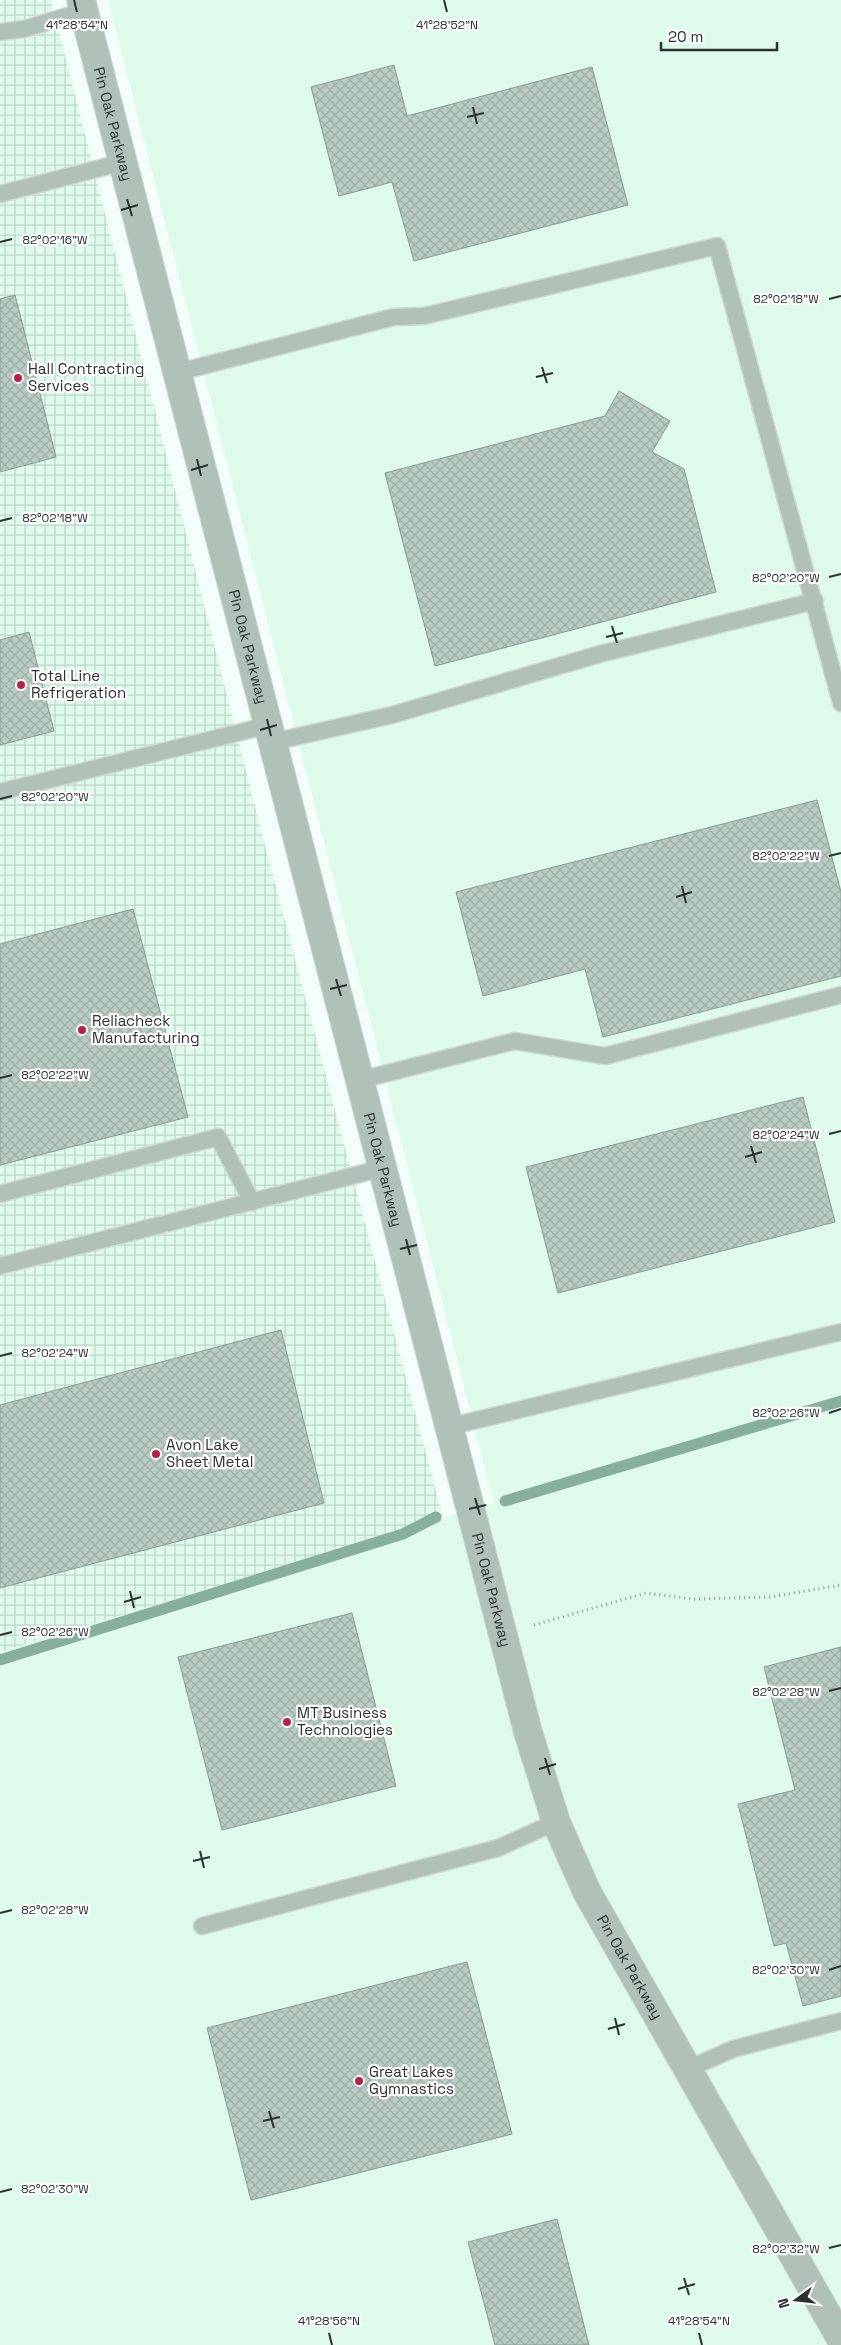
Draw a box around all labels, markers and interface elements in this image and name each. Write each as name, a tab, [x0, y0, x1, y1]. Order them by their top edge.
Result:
text: 41°28'54"N	[46, 17, 108, 33]
text: 41°28'52"N	[416, 17, 478, 33]
scale bar	[661, 20, 777, 52]
text: 20 m	[668, 27, 703, 46]
street label: Pin Oak Parkway	[90, 65, 137, 183]
text: 82°02'16"W	[22, 232, 88, 248]
text: 82°02'18"W	[753, 291, 819, 307]
place label: Hall Contracting Services	[28, 359, 144, 395]
marker: Hall Contracting Services	[12, 372, 24, 384]
text: 82°02'18"W	[22, 510, 88, 526]
text: 82°02'20"W	[752, 570, 820, 586]
street label: Pin Oak Parkway	[225, 588, 272, 706]
place label: Total Line Refrigeration	[31, 666, 126, 702]
marker: Total Line Refrigeration	[15, 679, 27, 691]
text: 82°02'20"W	[21, 789, 89, 805]
text: 82°02'22"W	[752, 848, 820, 864]
place label: Reliacheck Manufacturing	[92, 1011, 200, 1047]
marker: Reliacheck Manufacturing	[76, 1024, 88, 1036]
text: 82°02'22"W	[21, 1067, 89, 1083]
street label: Pin Oak Parkway	[360, 1110, 407, 1229]
text: 82°02'24"W	[753, 1127, 820, 1143]
text: 82°02'24"W	[22, 1345, 89, 1361]
text: 82°02'26"W	[752, 1405, 820, 1421]
place label: Avon Lake Sheet Metal	[166, 1435, 253, 1471]
marker: Avon Lake Sheet Metal	[150, 1448, 162, 1460]
street label: Pin Oak Parkway	[468, 1531, 516, 1649]
text: 82°02'26"W	[21, 1624, 89, 1640]
text: 82°02'28"W	[752, 1684, 820, 1700]
place label: MT Business Technologies	[297, 1703, 393, 1739]
marker: MT Business Technologies	[281, 1716, 293, 1728]
text: 82°02'28"W	[21, 1902, 89, 1918]
street label: Pin Oak Parkway	[593, 1911, 667, 2023]
text: 82°02'30"W	[752, 1962, 820, 1978]
place label: Great Lakes Gymnastics	[369, 2062, 454, 2098]
marker: Great Lakes Gymnastics	[353, 2075, 365, 2087]
text: 82°02'30"W	[21, 2181, 89, 2197]
text: 82°02'32"W	[752, 2241, 820, 2257]
north arrow	[771, 2275, 821, 2325]
text: N	[774, 2296, 793, 2310]
text: 41°28'56"N	[298, 2313, 360, 2329]
text: 41°28'54"N	[668, 2313, 730, 2329]

